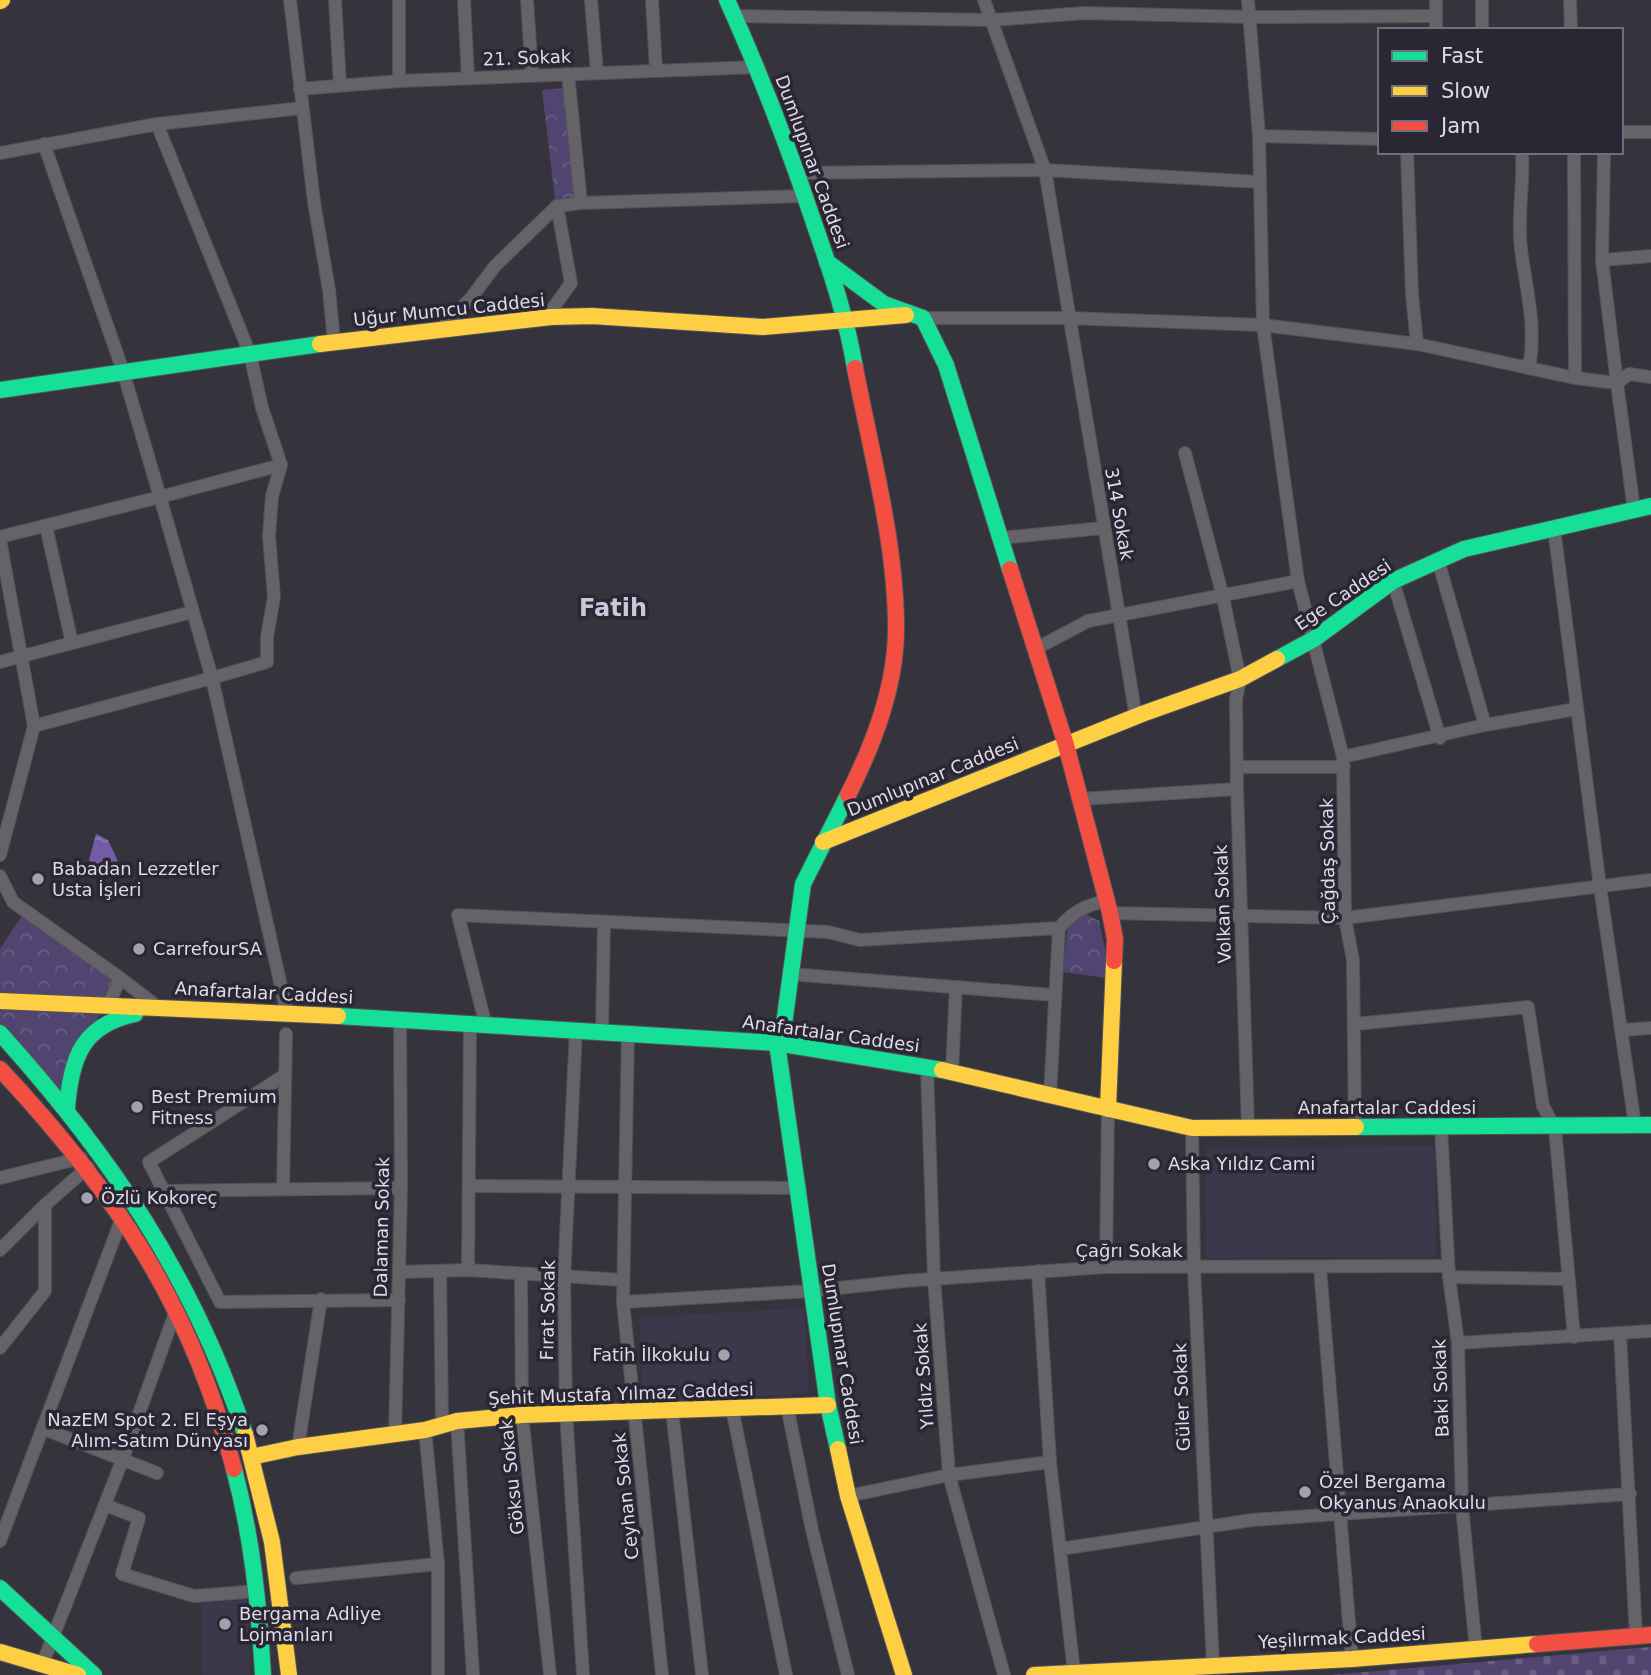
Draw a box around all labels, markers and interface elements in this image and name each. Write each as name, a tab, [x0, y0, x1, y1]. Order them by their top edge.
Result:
legend	[1378, 28, 1623, 154]
text: Fast	[1441, 44, 1483, 68]
street label: 21. Sokak	[482, 45, 572, 70]
street label: Dumlupınar Caddesi	[771, 72, 854, 251]
text: Slow	[1441, 79, 1490, 103]
text: Jam	[1439, 114, 1481, 138]
street label: Uğur Mumcu Caddesi	[352, 289, 546, 330]
street label: 314 Sokak	[1101, 466, 1138, 563]
street label: Ege Caddesi	[1291, 555, 1395, 634]
district label: Fatih	[579, 594, 647, 622]
street label: Dumlupınar Caddesi	[844, 733, 1022, 821]
street label: Çağdaş Sokak	[1316, 797, 1339, 924]
street label: Volkan Sokak	[1210, 844, 1235, 964]
place label: Babadan Lezzetler Usta İşleri	[52, 858, 219, 900]
marker: Babadan Lezzetler Usta İşleri	[30, 871, 46, 887]
place label: CarrefourSA	[153, 938, 263, 959]
marker: CarrefourSA	[131, 941, 147, 957]
street label: Anafartalar Caddesi	[174, 977, 354, 1008]
street label: Anafartalar Caddesi	[741, 1011, 921, 1056]
place label: Best Premium Fitness	[151, 1086, 277, 1128]
street label: Anafartalar Caddesi	[1298, 1097, 1476, 1118]
marker: Best Premium Fitness	[129, 1099, 145, 1115]
place label: Aska Yıldız Cami	[1168, 1153, 1315, 1174]
street label: Dalaman Sokak	[370, 1156, 393, 1297]
marker: Aska Yıldız Cami	[1146, 1156, 1162, 1172]
place label: Özlü Kokoreç	[101, 1187, 217, 1208]
marker: Özlü Kokoreç	[79, 1190, 95, 1206]
street label: Çağrı Sokak	[1075, 1240, 1183, 1261]
street label: Fırat Sokak	[536, 1259, 559, 1360]
street label: Dumlupınar Caddesi	[818, 1262, 867, 1446]
street label: Yıldız Sokak	[909, 1322, 938, 1431]
street label: Baki Sokak	[1428, 1338, 1453, 1438]
street label: Güler Sokak	[1169, 1342, 1194, 1452]
place label: Fatih İlkokulu	[592, 1344, 710, 1365]
marker: Fatih İlkokulu	[716, 1347, 732, 1363]
street label: Şehit Mustafa Yılmaz Caddesi	[488, 1378, 754, 1409]
place label: NazEM Spot 2. El Eşya Alım-Satım Dünyası	[47, 1409, 248, 1451]
street label: Göksu Sokak	[495, 1418, 528, 1536]
marker: NazEM Spot 2. El Eşya Alım-Satım Dünyası	[254, 1422, 270, 1438]
street label: Ceyhan Sokak	[608, 1431, 643, 1561]
place label: Özel Bergama Okyanus Anaokulu	[1319, 1471, 1486, 1513]
marker: Özel Bergama Okyanus Anaokulu	[1297, 1484, 1313, 1500]
place label: Bergama Adliye Lojmanları	[239, 1603, 381, 1645]
marker: Bergama Adliye Lojmanları	[217, 1616, 233, 1632]
street label: Yeşilırmak Caddesi	[1257, 1623, 1426, 1652]

